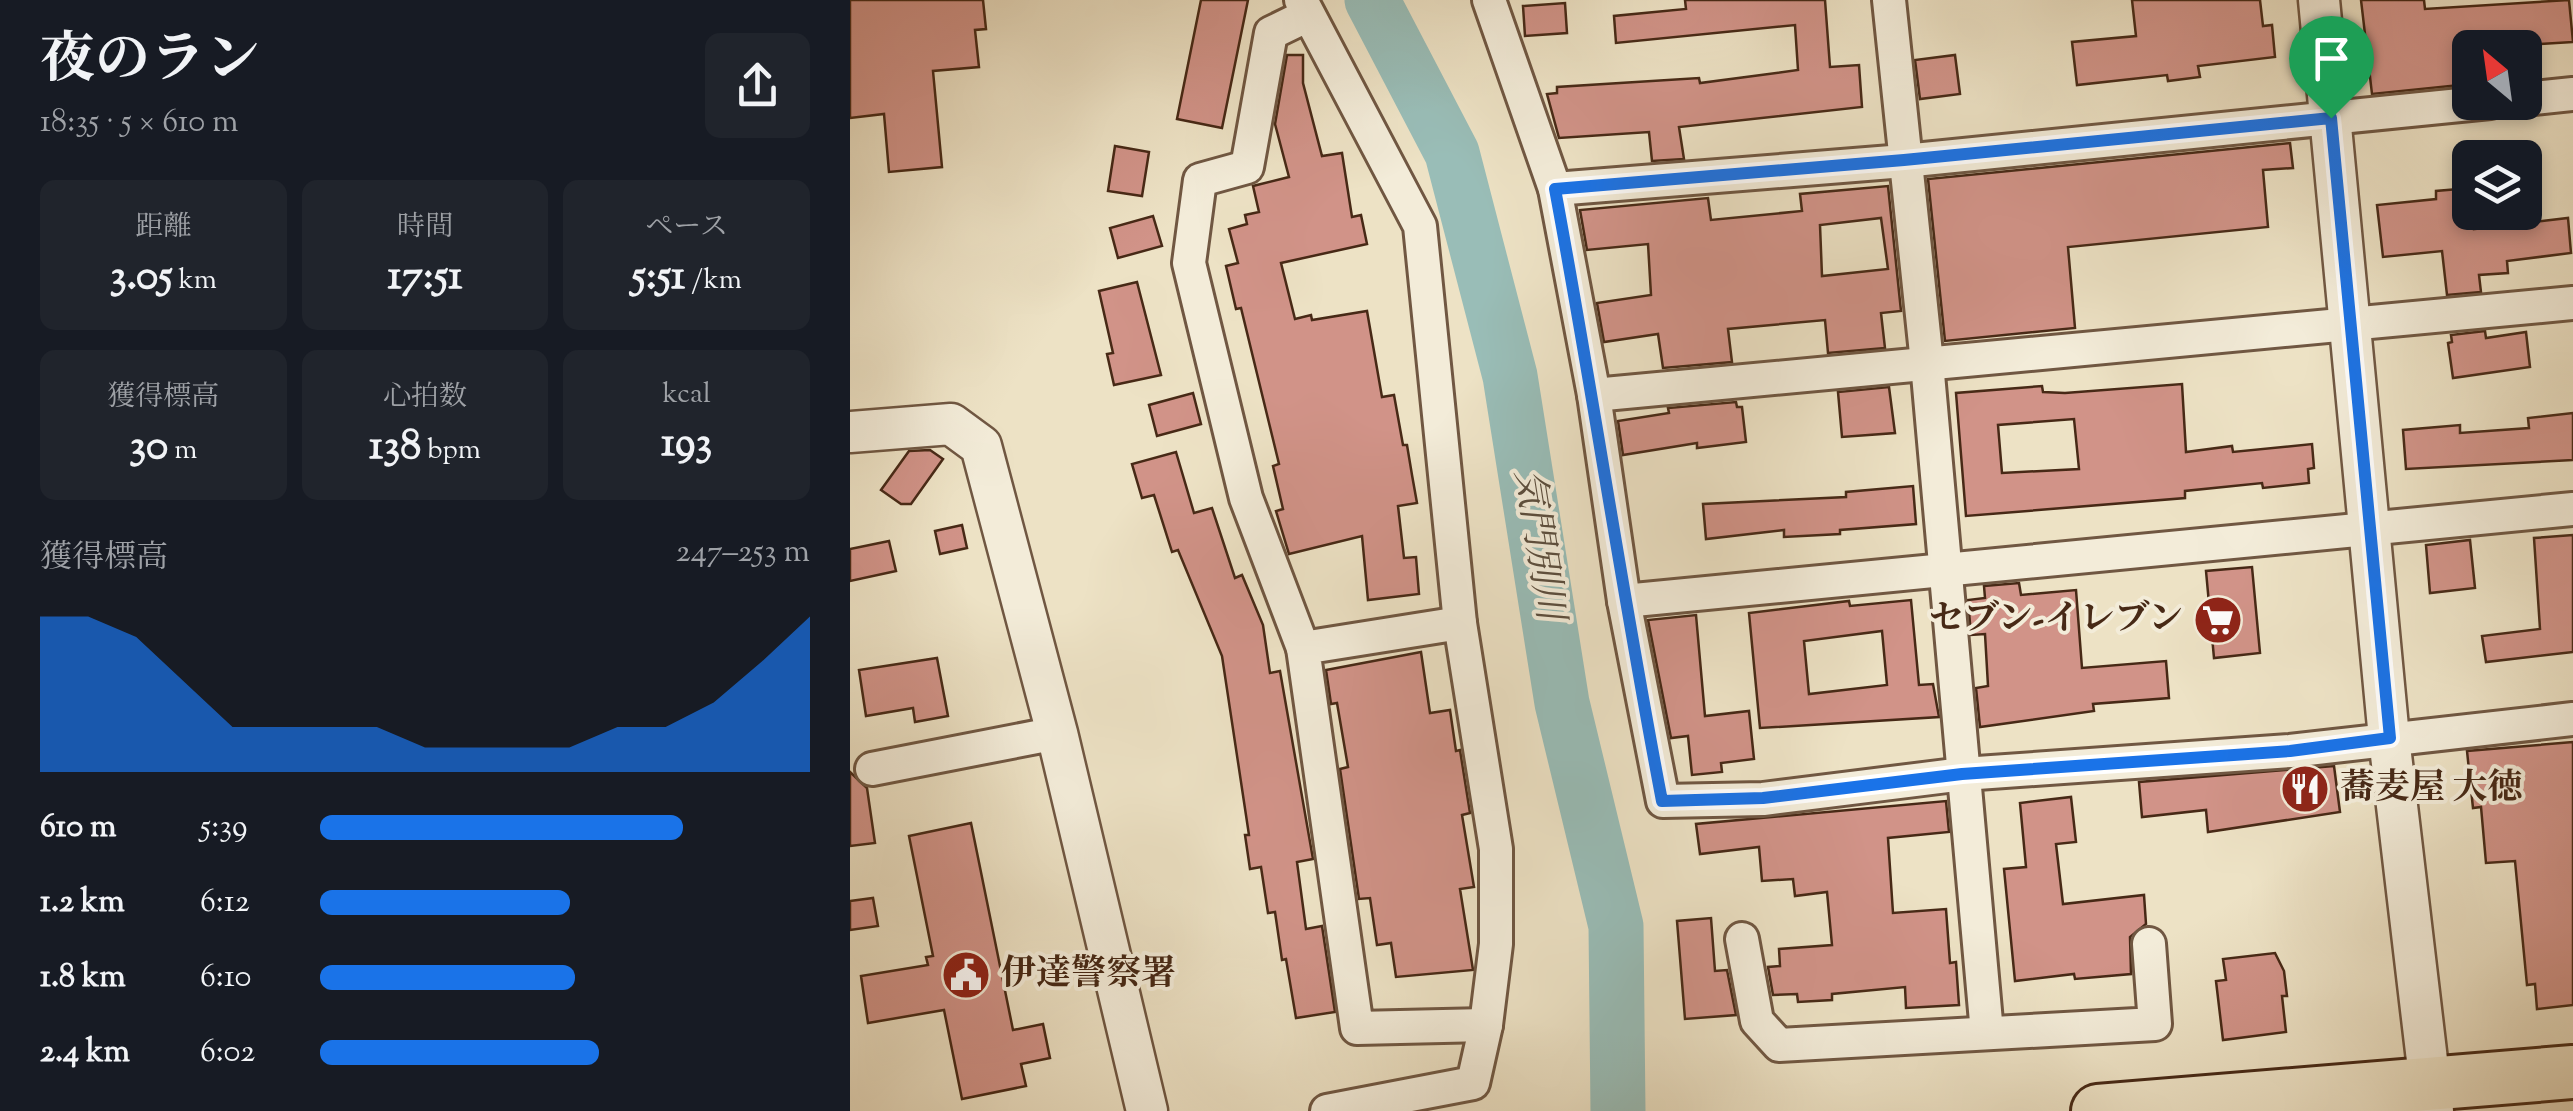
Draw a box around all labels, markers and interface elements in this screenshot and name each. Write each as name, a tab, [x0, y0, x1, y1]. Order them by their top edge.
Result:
pin	[2289, 16, 2374, 119]
text: 夜のラン	[40, 23, 260, 102]
north arrow	[2452, 30, 2542, 120]
map controls	[2452, 30, 2542, 230]
icon: arrive	[2304, 31, 2359, 86]
button: share	[705, 33, 810, 138]
text: 18:35 · 5 × 610 m	[40, 100, 239, 146]
button: layers	[2452, 140, 2542, 230]
text: 距離	[135, 208, 191, 248]
text: 時間	[397, 208, 453, 248]
text: ペース	[645, 208, 728, 248]
text: 3.05	[110, 248, 173, 308]
text: 17:51	[388, 248, 462, 308]
text: 5:51	[631, 248, 685, 308]
text: km	[173, 261, 217, 301]
text: /km	[685, 261, 742, 301]
text: kcal	[663, 375, 711, 415]
text: 獲得標高	[107, 378, 219, 418]
text: 心拍数	[383, 378, 467, 418]
text: 193	[661, 415, 712, 475]
text: 30	[129, 418, 168, 478]
text: 138	[369, 418, 421, 478]
text: m	[168, 431, 197, 471]
text: bpm	[421, 431, 481, 471]
water label: 気門別川	[1498, 466, 1576, 628]
text: 247–253 m	[676, 530, 810, 576]
text: 獲得標高	[40, 536, 168, 582]
supermarket icon: セブン-イレブン	[2192, 594, 2244, 646]
place label: セブン-イレブン	[1929, 595, 2183, 646]
restaurant icon: 蕎麦屋 大徳	[2279, 763, 2331, 815]
place label: 蕎麦屋 大徳	[2340, 764, 2522, 815]
text: 610 m	[40, 805, 116, 851]
text: 5:39	[200, 805, 247, 851]
text: 1.2 km	[40, 880, 125, 926]
text: 6:12	[200, 880, 250, 926]
public building icon: 伊達警察署	[940, 949, 992, 1001]
place label: 伊達警察署	[1001, 950, 1176, 1001]
text: 1.8 km	[40, 955, 126, 1001]
text: 6:10	[200, 955, 251, 1001]
text: 2.4 km	[40, 1030, 130, 1076]
text: 6:02	[200, 1030, 255, 1076]

